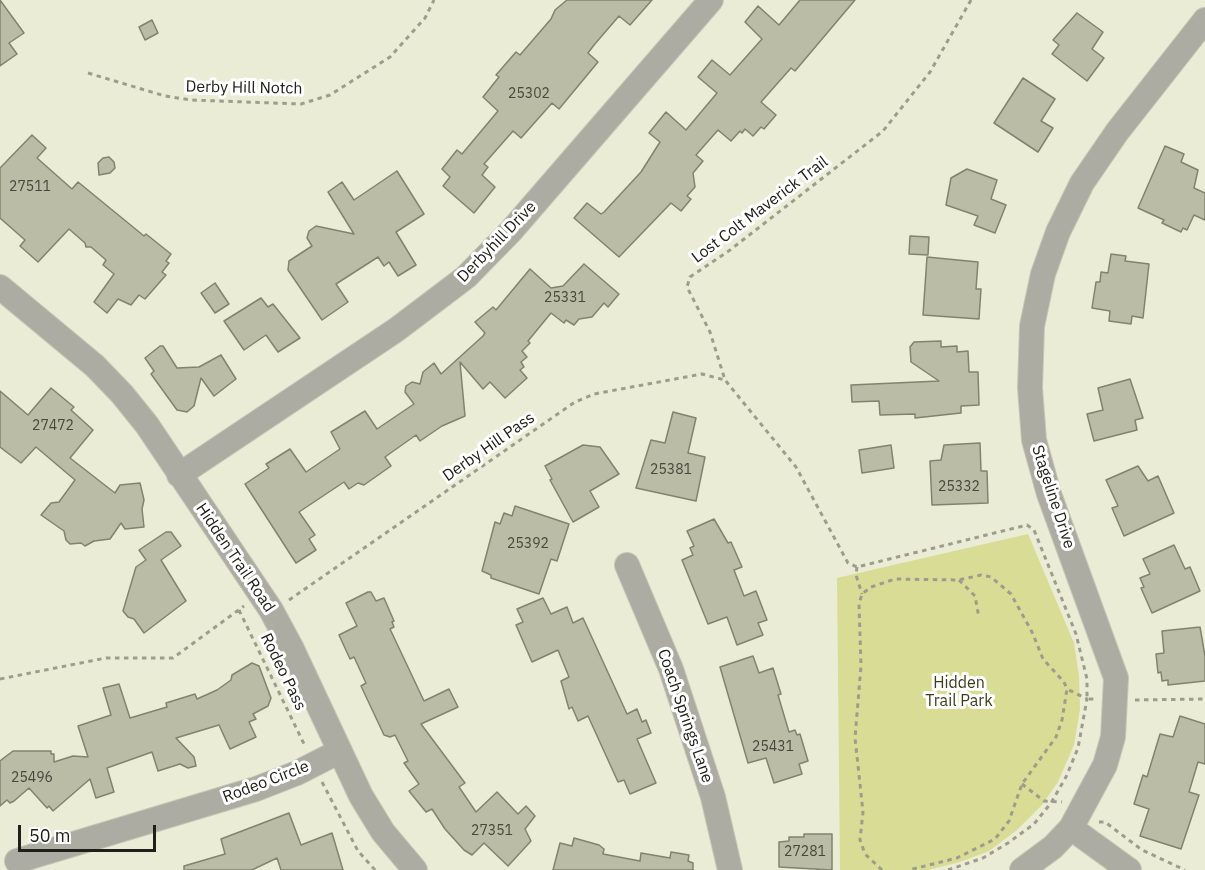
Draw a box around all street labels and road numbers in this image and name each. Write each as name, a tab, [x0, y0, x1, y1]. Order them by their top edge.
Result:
street label: Derby Hill Notch	[185, 77, 303, 99]
street label: Lost Colt Maverick Trail	[688, 152, 832, 268]
street label: Derbyhill Drive	[454, 197, 540, 287]
street label: Derby Hill Pass	[439, 408, 539, 486]
street label: Stageline Drive	[1027, 443, 1079, 551]
street label: Hidden Trail Road	[191, 500, 279, 616]
street label: Rodeo Pass	[256, 630, 310, 714]
street label: Coach Springs Lane	[653, 647, 717, 785]
street label: Rodeo Circle	[220, 757, 312, 807]

